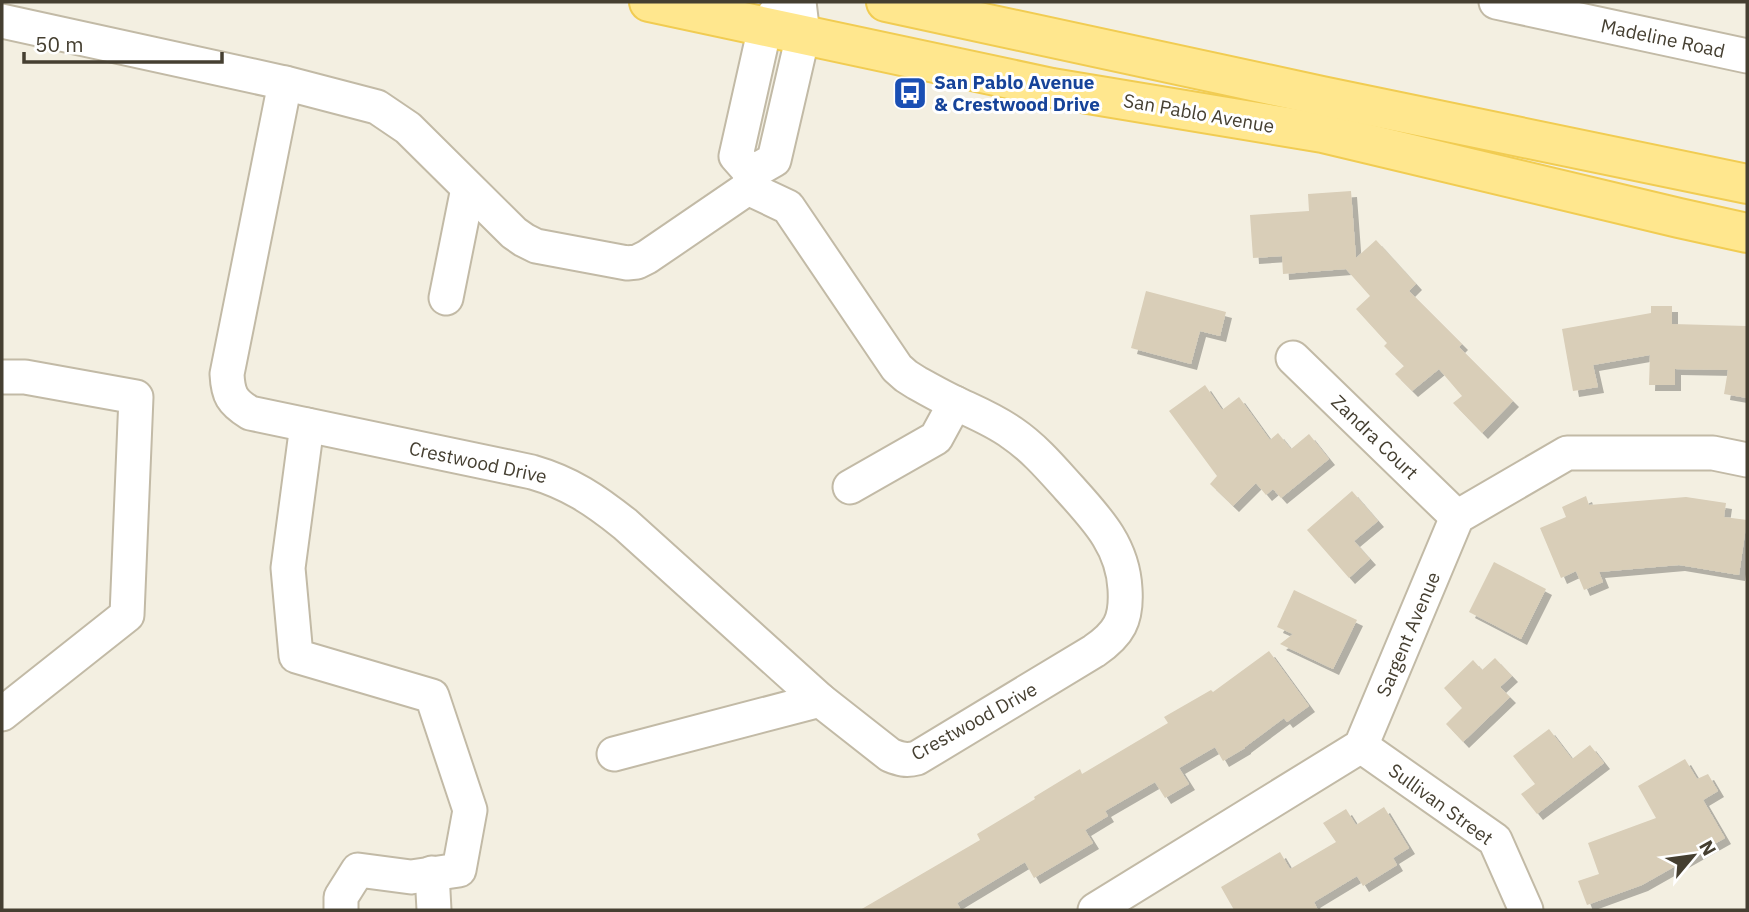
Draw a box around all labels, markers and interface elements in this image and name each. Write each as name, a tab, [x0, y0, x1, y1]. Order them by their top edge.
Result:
street label: Madeline Road	[1599, 13, 1727, 63]
scale bar	[24, 21, 222, 65]
text: 50 m	[35, 30, 84, 58]
place label: San Pablo Avenue & Crestwood Drive	[934, 70, 1100, 116]
bus stop icon: San Pablo Avenue & Crestwood Drive	[891, 74, 929, 112]
street label: San Pablo Avenue	[1122, 88, 1276, 138]
street label: Zandra Court	[1327, 390, 1423, 484]
street label: Crestwood Drive	[407, 436, 549, 488]
street label: Sargent Avenue	[1371, 568, 1445, 700]
street label: Crestwood Drive	[907, 676, 1041, 766]
street label: Sullivan Street	[1384, 758, 1498, 850]
north arrow	[1658, 821, 1728, 891]
text: N	[1694, 836, 1722, 860]

